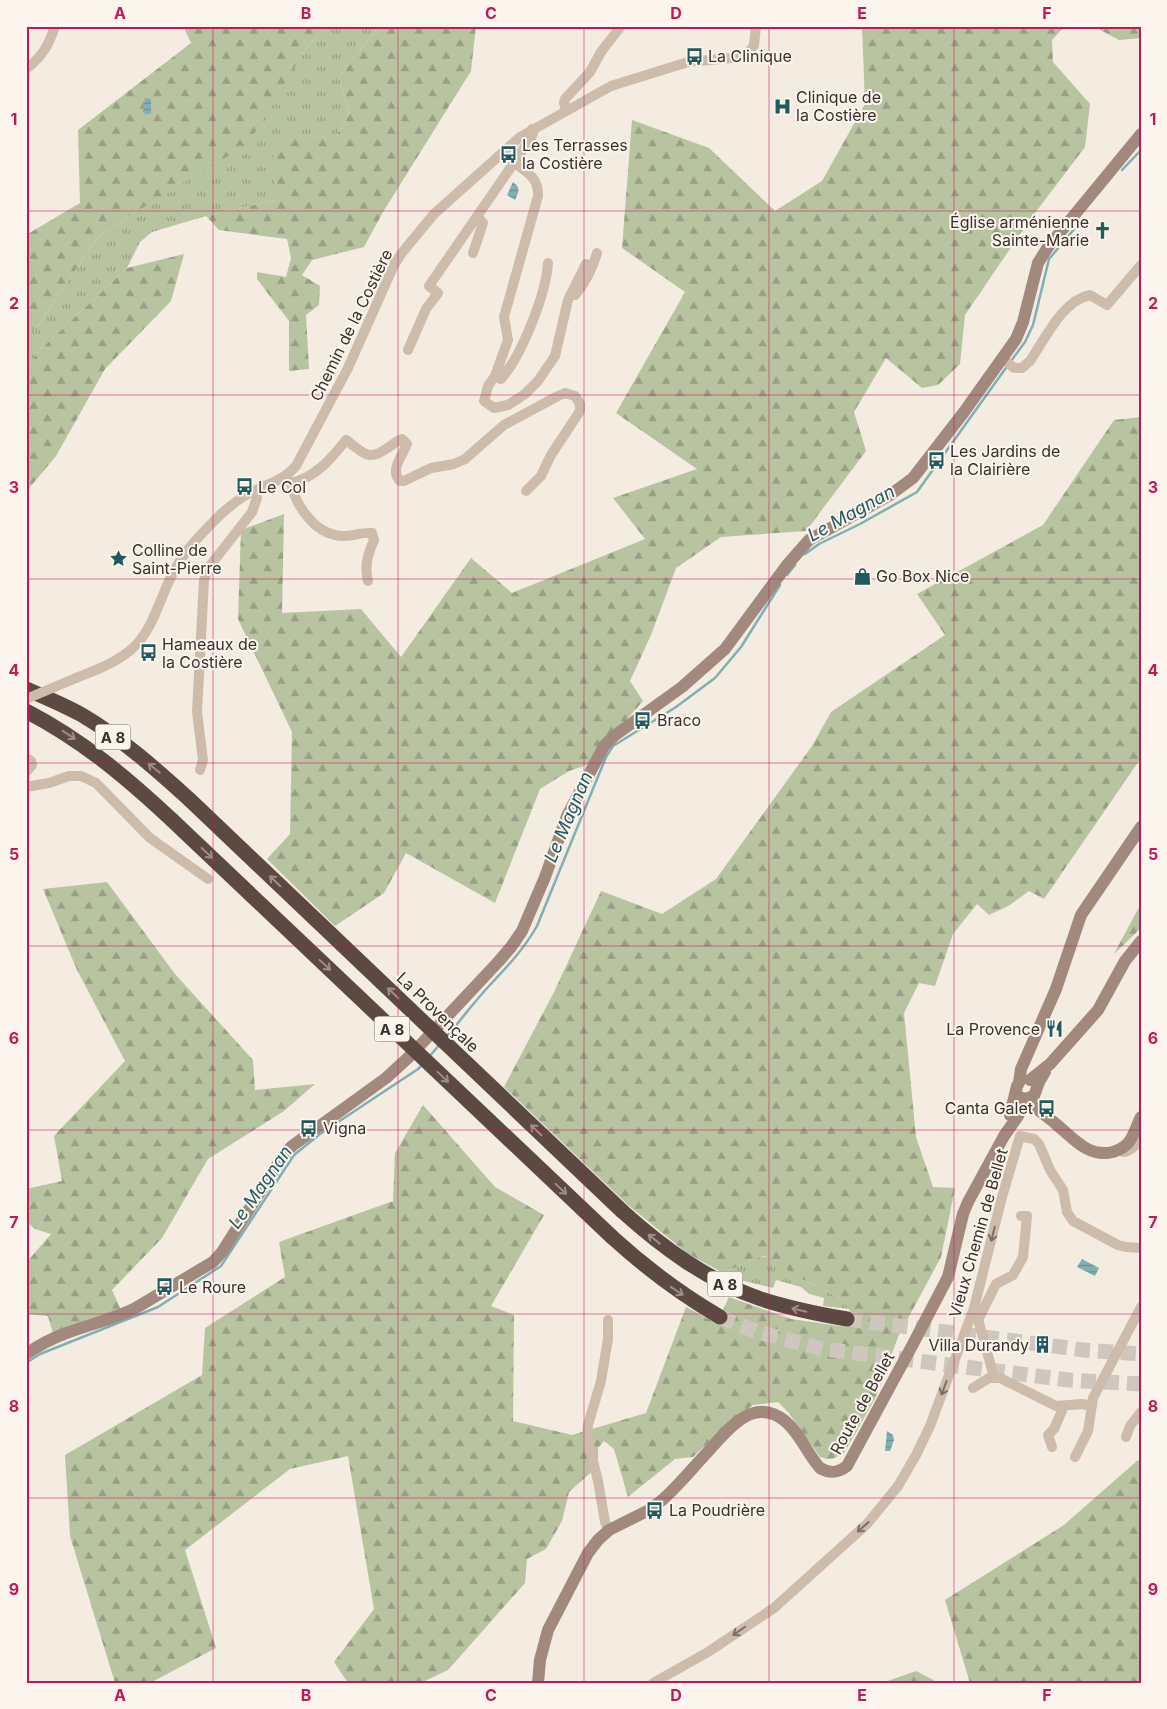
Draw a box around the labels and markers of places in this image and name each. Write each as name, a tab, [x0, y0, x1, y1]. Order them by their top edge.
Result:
bus stop icon: La Clinique	[684, 46, 704, 66]
place label: La Clinique	[708, 46, 792, 66]
place label: Clinique de la Costière	[796, 87, 881, 125]
hospital icon: Clinique de la Costière	[772, 96, 792, 116]
place label: Les Terrasses la Costière	[522, 135, 628, 173]
bus stop icon: Les Terrasses la Costière	[498, 144, 518, 164]
place label: Église arménienne Sainte-Marie	[950, 212, 1089, 250]
church icon: Église arménienne Sainte-Marie	[1093, 221, 1113, 241]
place label: Les Jardins de la Clairière	[950, 441, 1060, 479]
bus stop icon: Les Jardins de la Clairière	[926, 450, 946, 470]
bus stop icon: Le Col	[234, 477, 254, 497]
place label: Le Col	[258, 477, 306, 497]
place label: Colline de Saint-Pierre	[132, 540, 222, 578]
place icon: Colline de Saint-Pierre	[108, 549, 128, 569]
shop icon: Go Box Nice	[852, 566, 872, 586]
place label: Go Box Nice	[876, 566, 969, 586]
place label: Hameaux de la Costière	[162, 634, 257, 672]
bus stop icon: Hameaux de la Costière	[138, 643, 158, 663]
bus stop icon: Braco	[633, 710, 653, 730]
place label: Braco	[657, 710, 701, 730]
place label: La Provence	[946, 1019, 1040, 1039]
restaurant icon: La Provence	[1044, 1019, 1064, 1039]
place label: Canta Galet	[945, 1098, 1033, 1118]
bus stop icon: Canta Galet	[1037, 1098, 1057, 1118]
bus stop icon: Vigna	[299, 1118, 319, 1138]
place label: Vigna	[323, 1118, 366, 1138]
bus stop icon: Le Roure	[155, 1277, 175, 1297]
place label: Le Roure	[179, 1277, 246, 1297]
place label: Villa Durandy	[929, 1335, 1029, 1355]
building icon: Villa Durandy	[1033, 1335, 1053, 1355]
bus stop icon: La Poudrière	[645, 1500, 665, 1520]
place label: La Poudrière	[669, 1500, 765, 1520]

